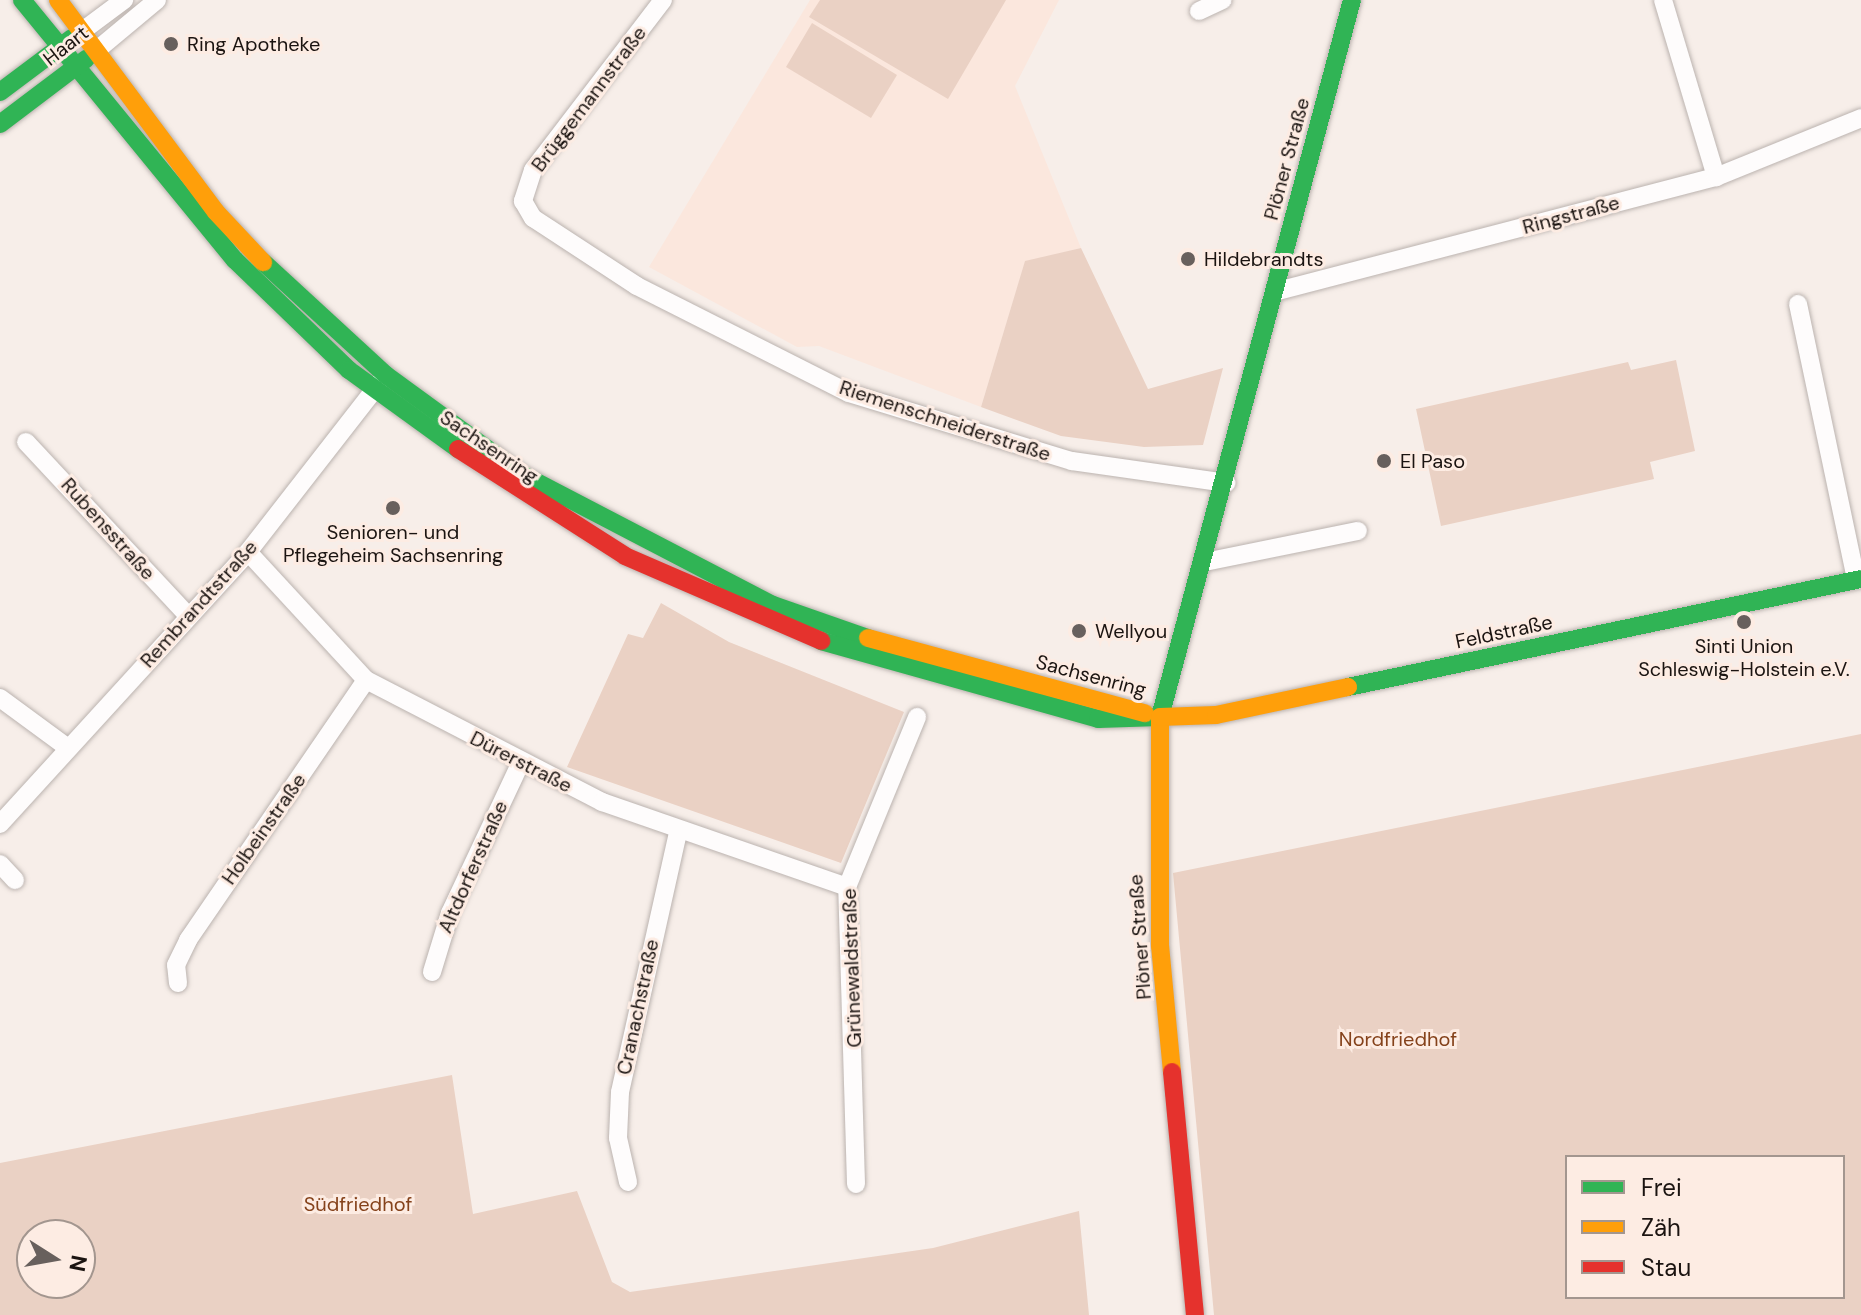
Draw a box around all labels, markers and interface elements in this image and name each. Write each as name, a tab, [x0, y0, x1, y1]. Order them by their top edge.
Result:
street label: Haart	[39, 21, 93, 71]
street label: Brüggemannstraße	[526, 22, 652, 176]
place label: Ring Apotheke	[187, 32, 320, 56]
marker: Ring Apotheke	[162, 35, 180, 53]
street label: Plöner Straße	[1259, 95, 1315, 223]
street label: Ringstraße	[1520, 191, 1622, 239]
place label: Hildebrandts	[1204, 247, 1323, 271]
marker: Hildebrandts	[1179, 250, 1197, 268]
street label: Riemenschneiderstraße	[836, 375, 1054, 467]
street label: Sachsenring	[435, 405, 543, 489]
place label: El Paso	[1400, 449, 1465, 473]
marker: El Paso	[1375, 452, 1393, 470]
street label: Rubensstraße	[56, 473, 160, 585]
marker: Senioren- und Pflegeheim Sachsenring	[384, 499, 402, 517]
place label: Senioren- und Pflegeheim Sachsenring	[283, 520, 503, 567]
street label: Rembrandtstraße	[136, 535, 262, 673]
street label: Feldstraße	[1453, 610, 1555, 654]
marker: Sinti Union Schleswig-Holstein e.V.	[1735, 613, 1753, 631]
place label: Wellyou	[1095, 619, 1167, 643]
marker: Wellyou	[1070, 622, 1088, 640]
place label: Sinti Union Schleswig-Holstein e.V.	[1638, 634, 1850, 681]
street label: Sachsenring	[1033, 650, 1149, 702]
street label: Dürerstraße	[466, 726, 576, 798]
street label: Holbeinstraße	[217, 769, 311, 889]
street label: Altdorferstraße	[433, 797, 513, 937]
street label: Plöner Straße	[1124, 874, 1156, 1000]
street label: Grünewaldstraße	[837, 888, 867, 1048]
street label: Cranachstraße	[612, 937, 664, 1077]
park label: Nordfriedhof	[1339, 1027, 1457, 1051]
legend	[1565, 1155, 1845, 1299]
text: Frei	[1641, 1172, 1682, 1203]
park label: Südfriedhof	[304, 1192, 412, 1216]
text: Zäh	[1641, 1212, 1681, 1243]
north arrow	[16, 1219, 96, 1299]
text: Stau	[1641, 1252, 1691, 1283]
text: N	[62, 1253, 94, 1274]

